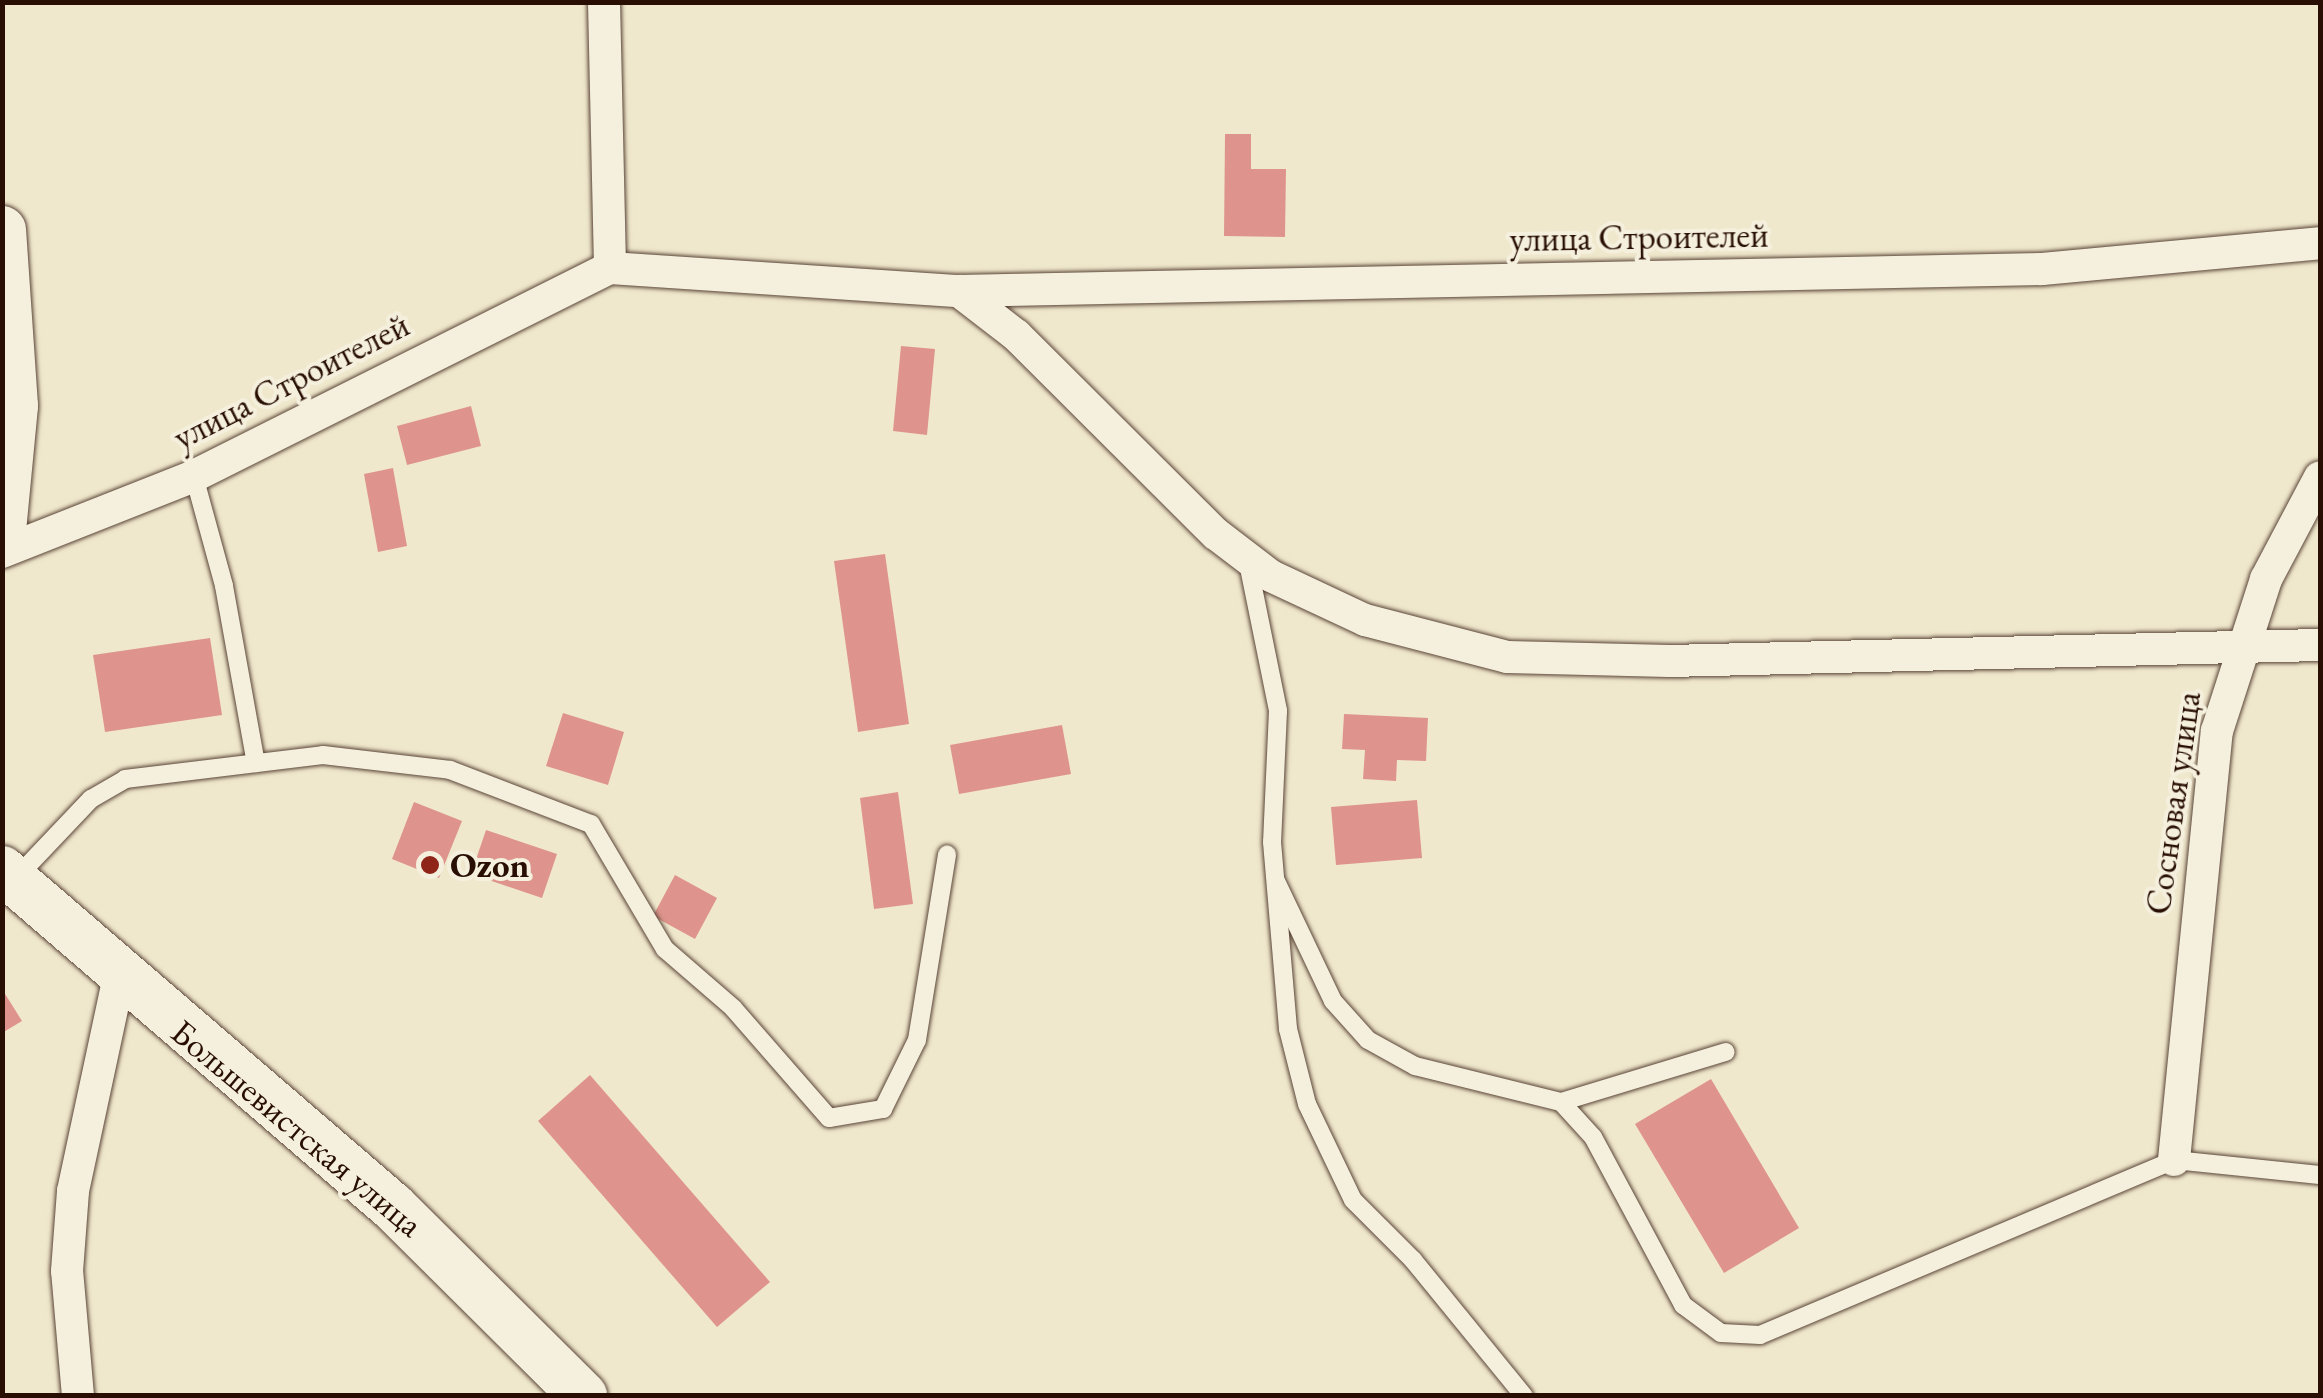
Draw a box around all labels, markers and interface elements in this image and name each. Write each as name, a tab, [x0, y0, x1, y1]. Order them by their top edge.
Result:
street label: улица Строителей	[1509, 214, 1769, 260]
street label: улица Строителей	[166, 304, 416, 458]
street label: Сосновая улица	[2137, 689, 2209, 917]
place label: Ozon	[450, 844, 529, 886]
marker: Ozon	[419, 854, 441, 876]
street label: Большевистская улица	[163, 1011, 431, 1245]

